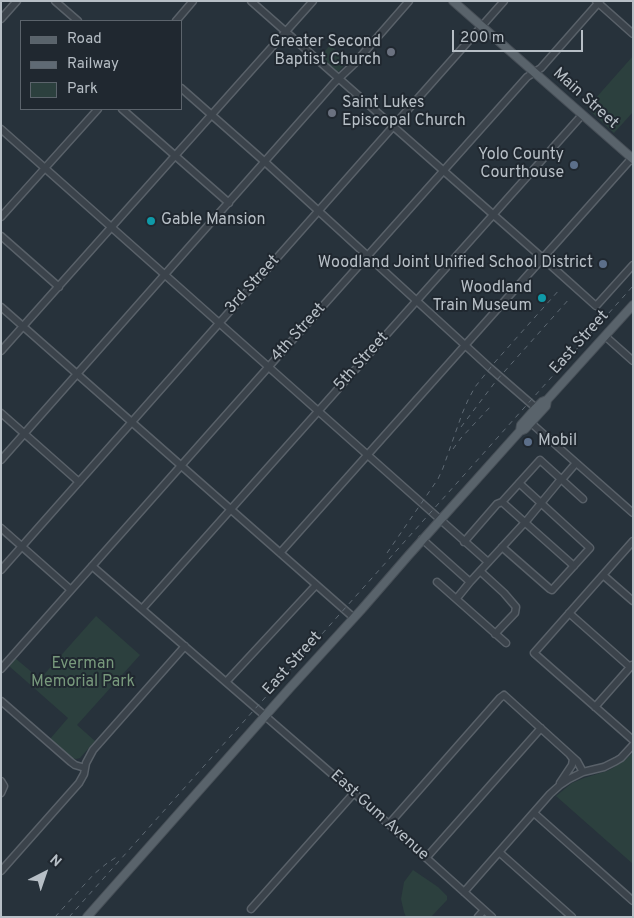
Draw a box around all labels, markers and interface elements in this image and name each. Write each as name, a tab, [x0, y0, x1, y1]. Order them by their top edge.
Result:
legend	[20, 20, 182, 110]
scale bar	[454, 20, 585, 52]
text: 200 m	[460, 29, 505, 48]
text: Road	[67, 30, 102, 49]
place label: Greater Second Baptist Church	[269, 33, 381, 71]
marker: Greater Second Baptist Church	[385, 46, 397, 58]
text: Railway	[67, 55, 119, 74]
street label: Main Street	[548, 65, 622, 133]
text: Park	[67, 80, 98, 99]
place label: Saint Lukes Episcopal Church	[342, 94, 466, 132]
marker: Saint Lukes Episcopal Church	[326, 107, 338, 119]
place label: Yolo County Courthouse	[478, 146, 564, 184]
marker: Yolo County Courthouse	[568, 159, 580, 171]
place label: Gable Mansion	[161, 211, 265, 231]
marker: Gable Mansion	[145, 215, 157, 227]
street label: 3rd Street	[222, 252, 284, 318]
place label: Woodland Joint Unified School District	[318, 254, 593, 274]
marker: Woodland Joint Unified School District	[597, 258, 609, 270]
place label: Woodland Train Museum	[432, 279, 532, 317]
marker: Woodland Train Museum	[536, 292, 548, 304]
street label: 4th Street	[268, 300, 330, 366]
street label: East Street	[546, 307, 614, 379]
street label: 5th Street	[331, 329, 393, 395]
place label: Mobil	[538, 432, 577, 452]
marker: Mobil	[522, 436, 534, 448]
street label: East Street	[259, 628, 327, 700]
park label: Everman Memorial Park	[31, 655, 135, 693]
street label: East Gum Avenue	[326, 767, 432, 865]
north arrow	[20, 848, 70, 898]
text: N	[46, 852, 65, 871]

